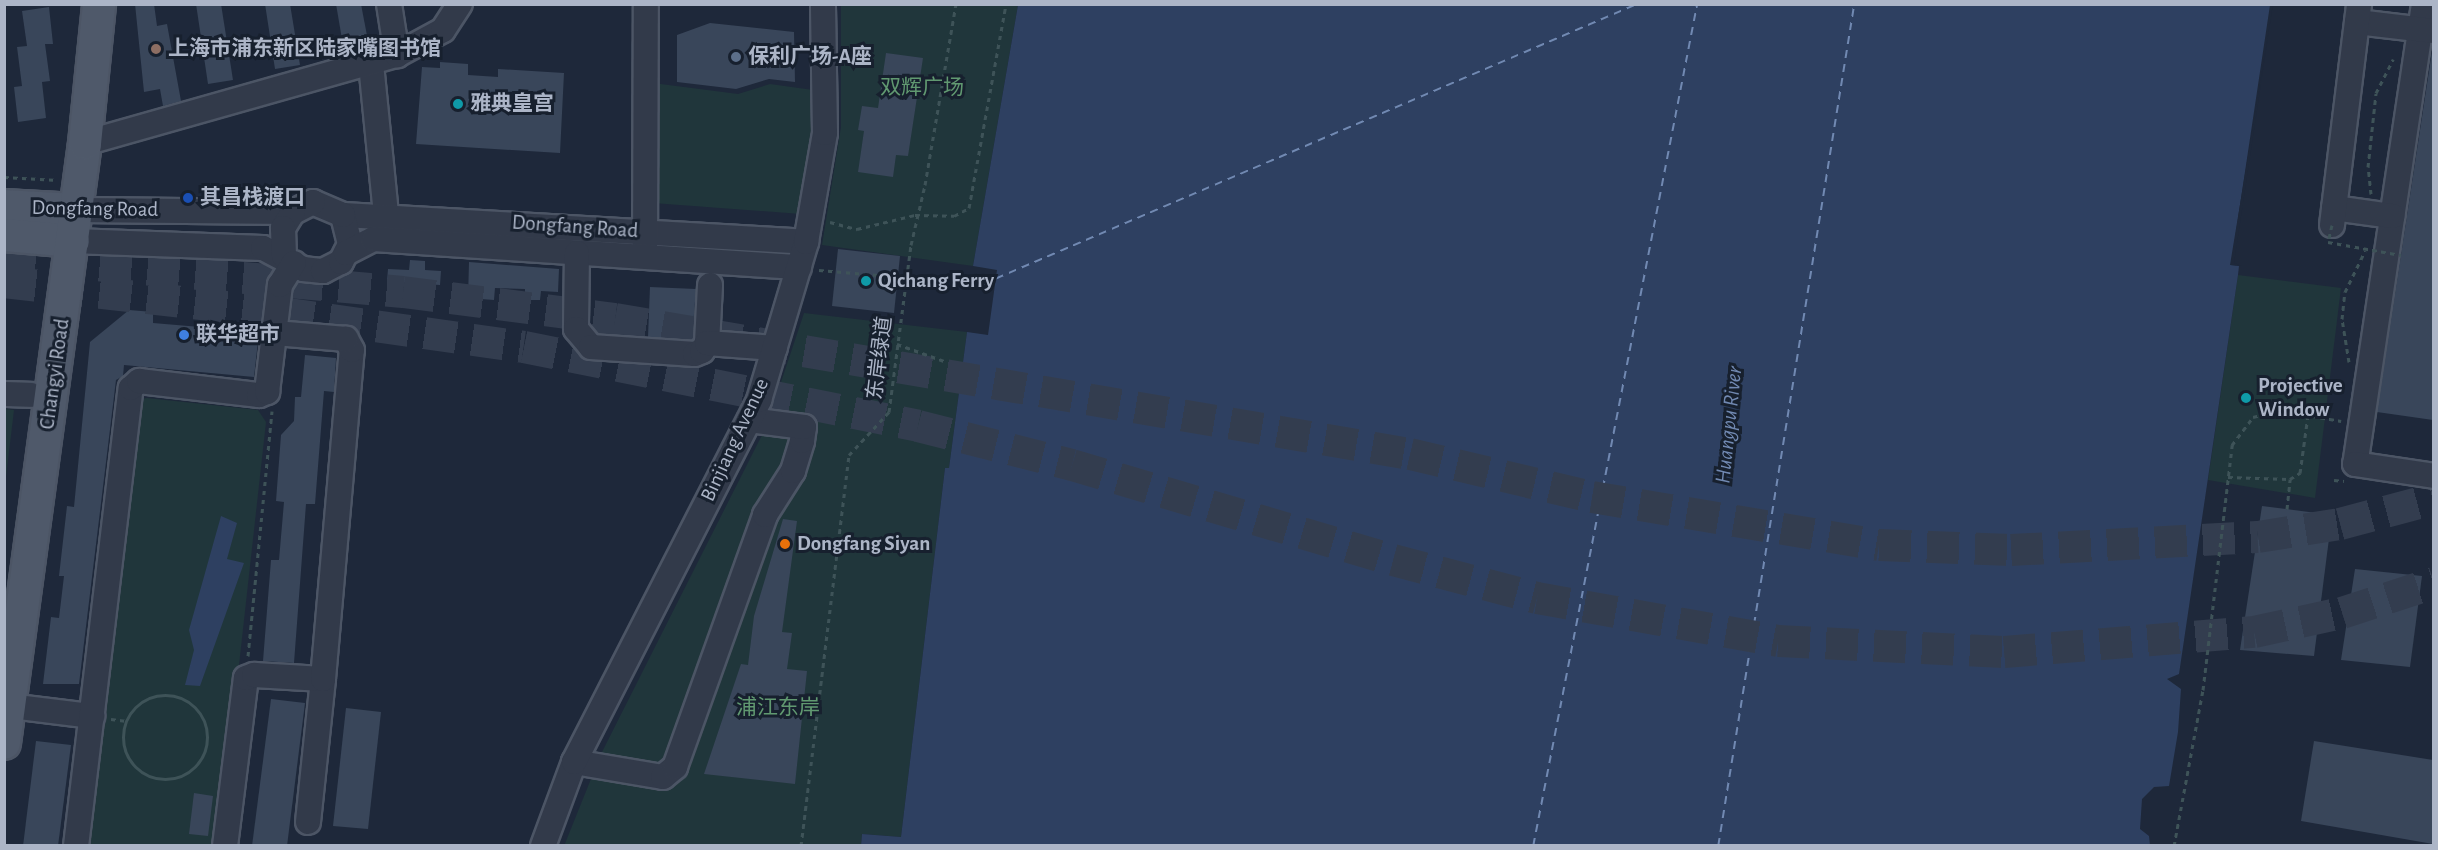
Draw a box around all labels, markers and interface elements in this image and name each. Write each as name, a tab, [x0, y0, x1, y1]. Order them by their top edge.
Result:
place label: 上海市浦东新区陆家嘴图书馆	[168, 36, 441, 62]
marker: 上海市浦东新区陆家嘴图书馆	[149, 42, 163, 56]
place label: 保利广场-A座	[748, 44, 871, 70]
marker: 保利广场-A座	[729, 50, 743, 64]
park label: 双辉广场	[880, 75, 964, 101]
place label: 雅典皇宫	[470, 91, 554, 117]
marker: 雅典皇宫	[451, 97, 465, 111]
place label: 其昌栈渡口	[200, 185, 305, 211]
marker: 其昌栈渡口	[181, 191, 195, 205]
street label: Dongfang Road	[31, 195, 159, 223]
street label: Dongfang Road	[511, 210, 639, 244]
place label: Qichang Ferry	[878, 268, 994, 294]
marker: Qichang Ferry	[859, 274, 873, 288]
street label: 东岸绿道	[862, 315, 898, 401]
street label: Changyi Road	[35, 317, 75, 431]
place label: 联华超市	[196, 322, 280, 348]
marker: 联华超市	[177, 328, 191, 342]
water label: Huangpu River	[1710, 365, 1748, 485]
place label: Projective Window	[2258, 373, 2343, 423]
street label: Binjiang Avenue	[695, 374, 775, 506]
marker: Projective Window	[2239, 391, 2253, 405]
place label: Dongfang Siyan	[797, 531, 930, 557]
marker: Dongfang Siyan	[778, 537, 792, 551]
park label: 浦江东岸	[736, 695, 820, 721]

